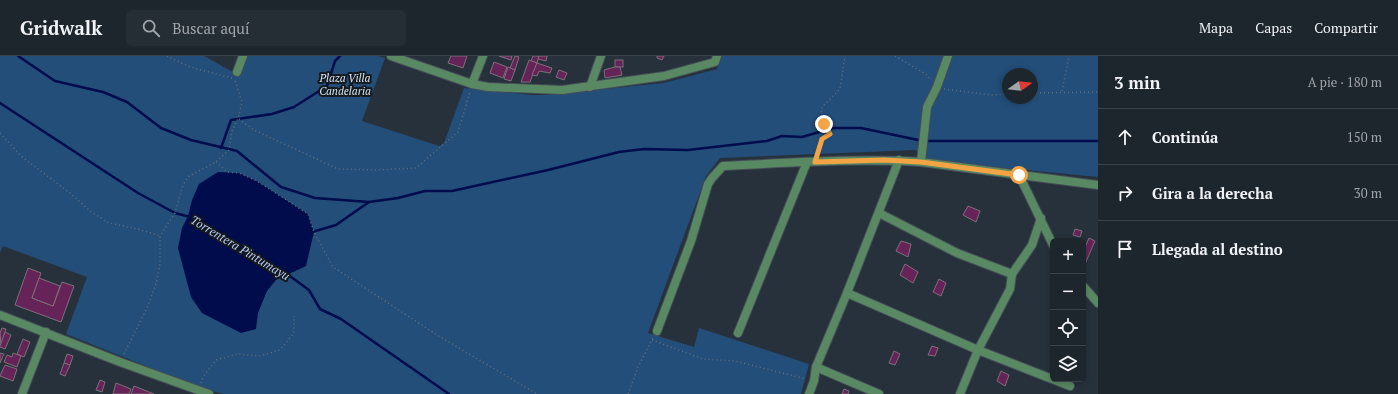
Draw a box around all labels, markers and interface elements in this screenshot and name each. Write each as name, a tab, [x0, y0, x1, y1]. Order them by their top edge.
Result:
search box	[126, 10, 406, 46]
text: Gridwalk	[20, 15, 102, 40]
icon: search	[140, 17, 162, 39]
text: Buscar aquí	[172, 18, 249, 38]
text: Mapa	[1199, 18, 1233, 37]
text: Capas	[1255, 18, 1292, 37]
text: Compartir	[1314, 18, 1378, 37]
north arrow	[1002, 68, 1038, 104]
park label: Plaza Villa Candelaria	[319, 71, 371, 98]
text: 3 min	[1114, 71, 1161, 94]
text: A pie · 180 m	[1308, 73, 1382, 91]
route end	[815, 115, 833, 133]
icon: ahead	[1114, 126, 1136, 148]
text: Continúa	[1152, 127, 1218, 147]
text: 150 m	[1347, 128, 1382, 146]
route start	[1010, 166, 1028, 184]
icon: right	[1114, 182, 1136, 204]
text: Gira a la derecha	[1152, 183, 1273, 203]
text: 30 m	[1354, 184, 1382, 202]
water label: Torrentera Pintumayu	[188, 212, 293, 283]
map controls	[1050, 238, 1086, 382]
button: +	[1050, 238, 1086, 274]
icon: arrive	[1114, 238, 1136, 260]
text: Llegada al destino	[1152, 239, 1283, 259]
button: −	[1050, 274, 1086, 310]
button: locate	[1050, 310, 1086, 346]
button: layers	[1050, 346, 1086, 382]

